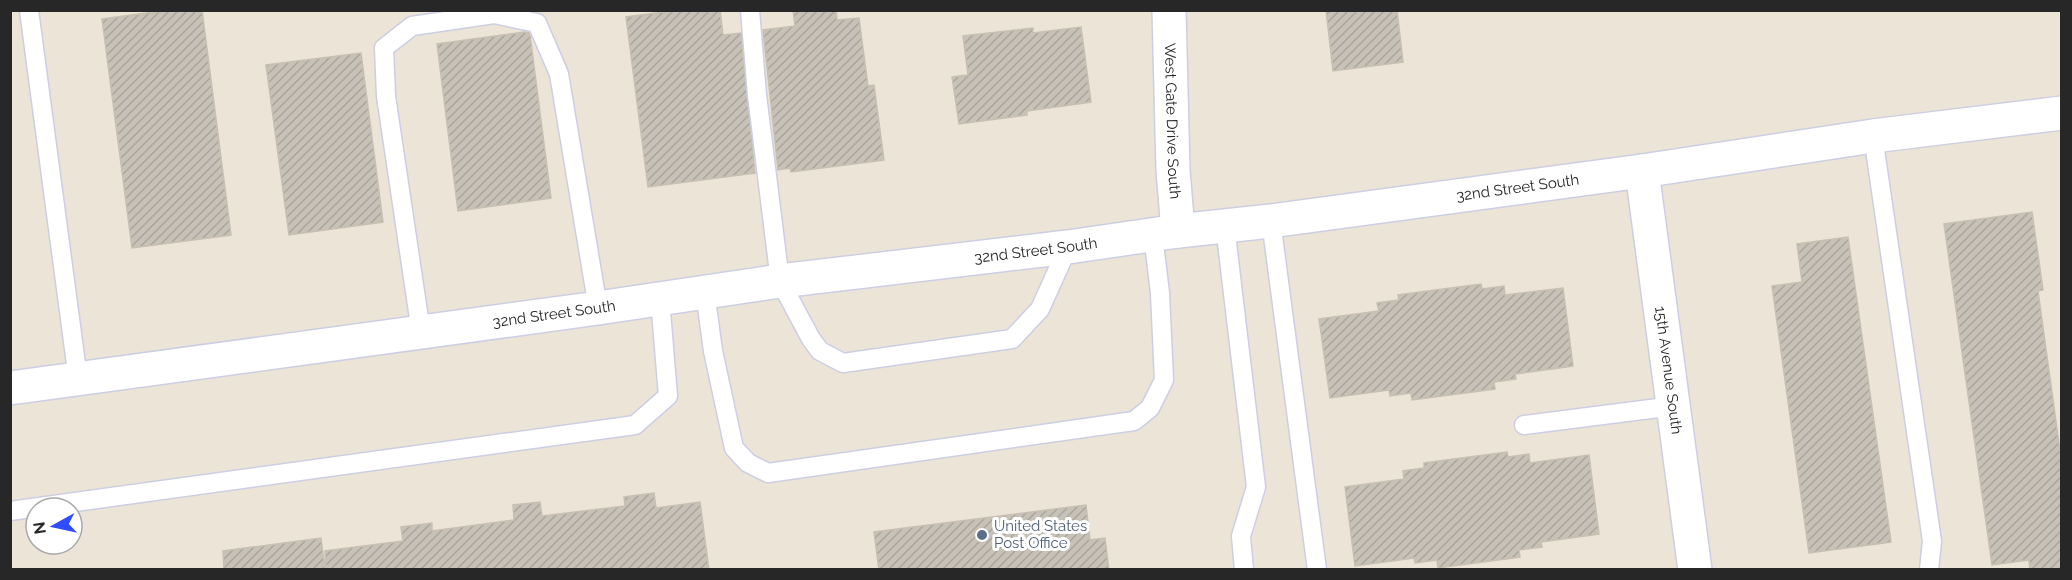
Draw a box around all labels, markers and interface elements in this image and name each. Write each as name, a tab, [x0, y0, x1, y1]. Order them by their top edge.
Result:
street label: West Gate Drive South	[1161, 43, 1184, 200]
street label: 32nd Street South	[1455, 171, 1580, 205]
street label: 32nd Street South	[973, 234, 1099, 267]
street label: 32nd Street South	[491, 297, 617, 331]
street label: 15th Avenue South	[1651, 305, 1686, 435]
north arrow	[24, 496, 84, 556]
place label: United States Post Office	[994, 517, 1087, 552]
text: N	[29, 521, 50, 535]
marker: United States Post Office	[975, 528, 989, 542]

